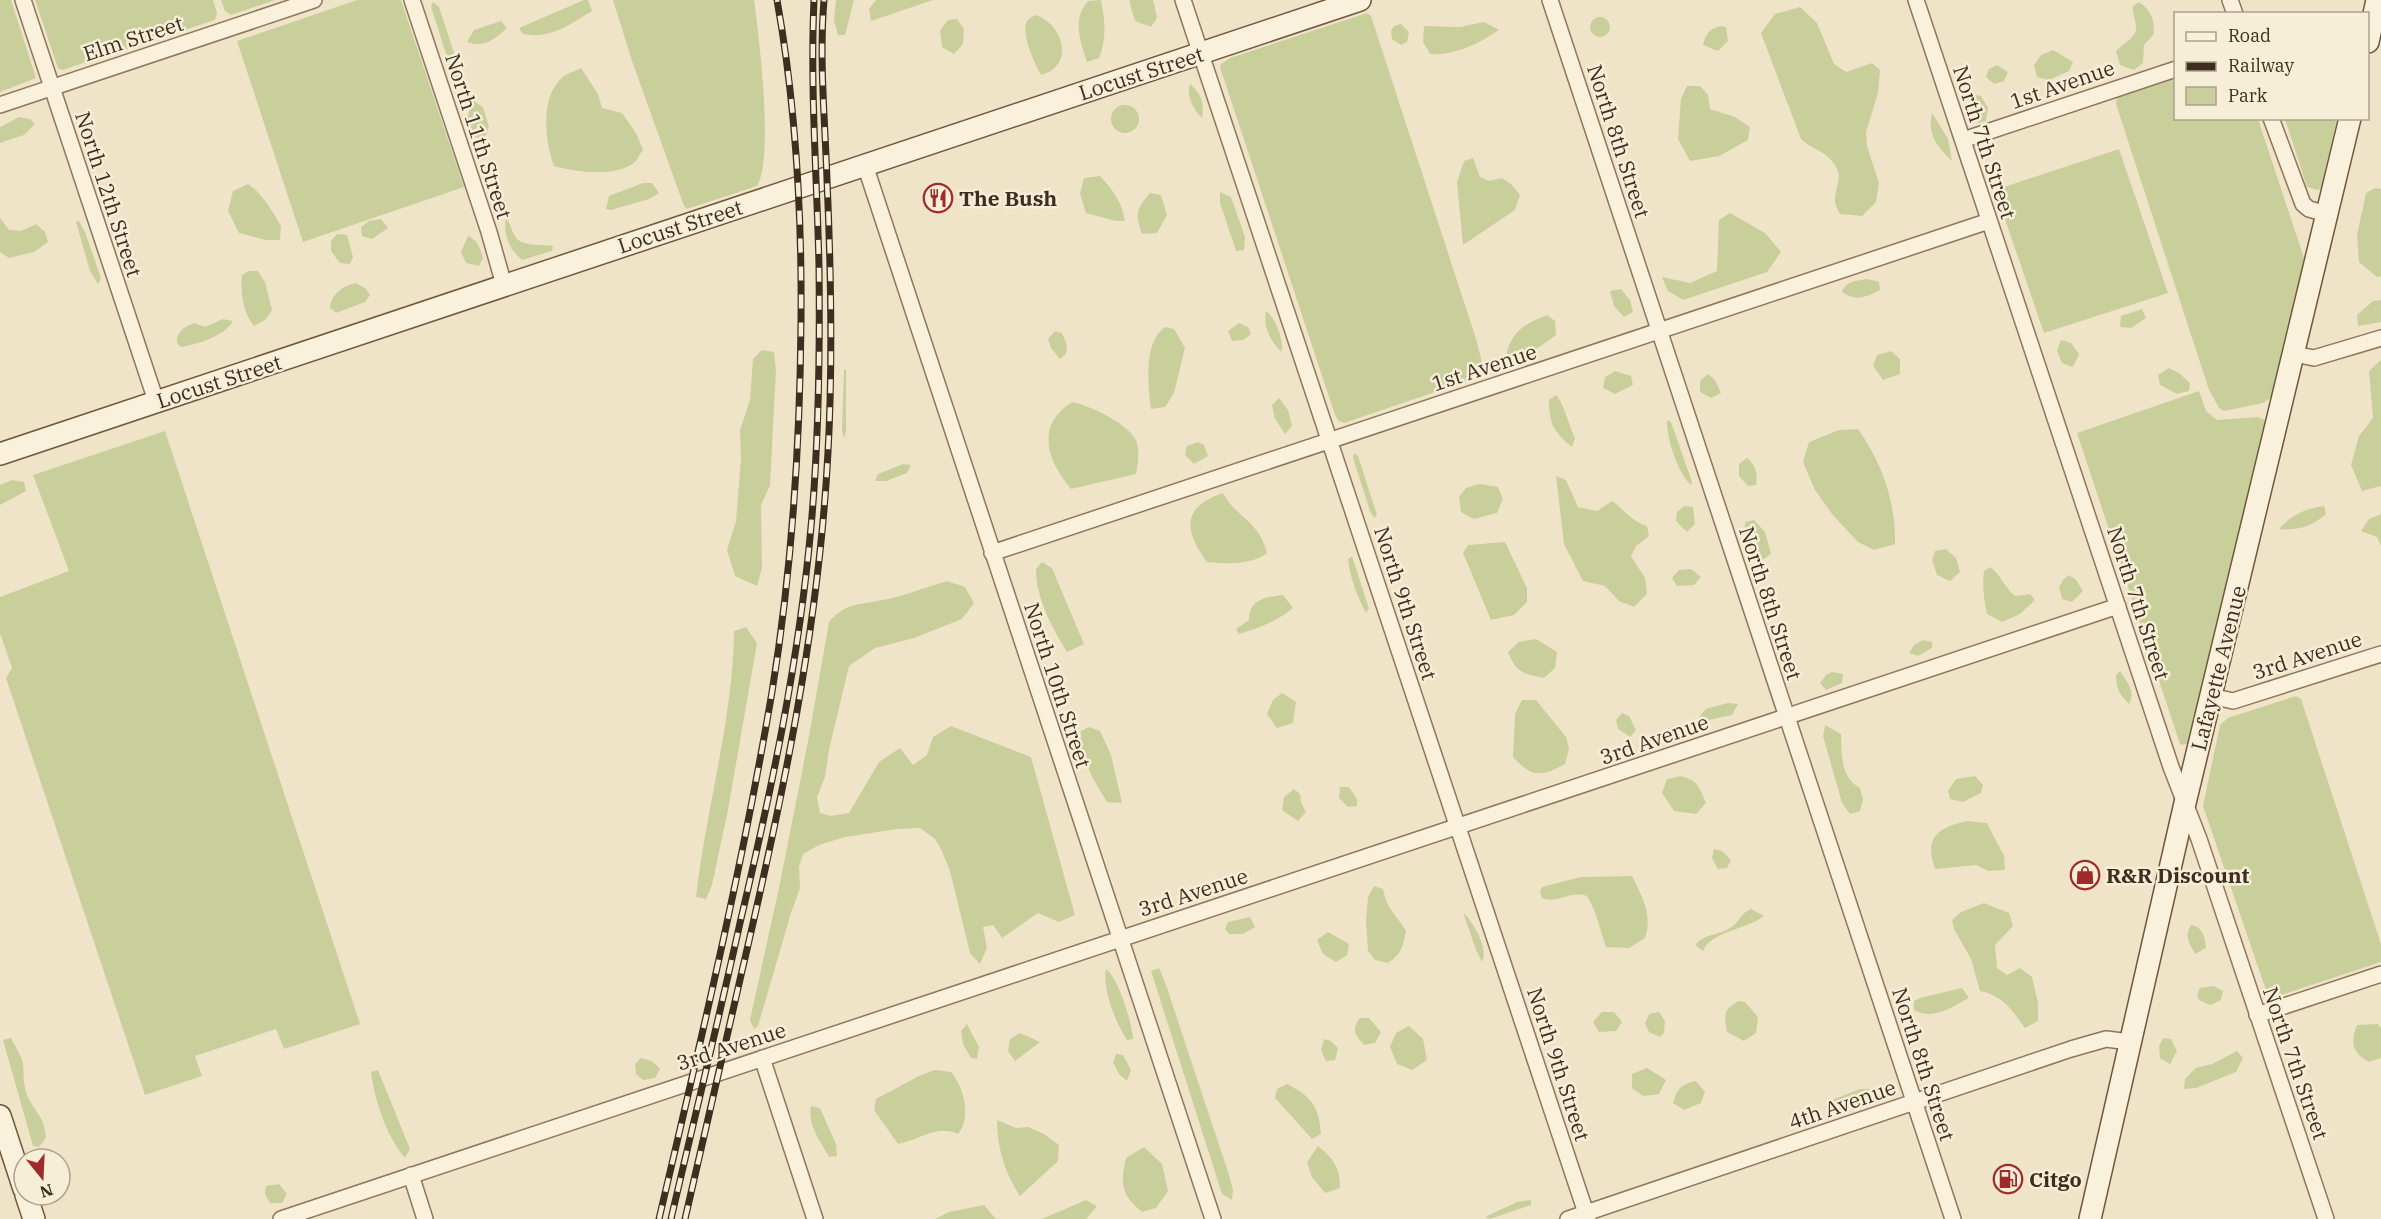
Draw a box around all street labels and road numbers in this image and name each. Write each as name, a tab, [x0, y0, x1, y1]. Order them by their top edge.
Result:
street label: Elm Street	[79, 9, 187, 67]
street label: Locust Street	[1075, 40, 1207, 106]
street label: North 11th Street	[439, 50, 519, 222]
street label: 1st Avenue	[2006, 53, 2118, 115]
street label: North 8th Street	[1581, 61, 1657, 221]
street label: North 7th Street	[1947, 62, 2023, 222]
street label: North 12th Street	[69, 108, 149, 280]
street label: Locust Street	[614, 193, 746, 259]
street label: 1st Avenue	[1428, 337, 1540, 397]
street label: Locust Street	[153, 348, 285, 414]
street label: North 9th Street	[1368, 523, 1444, 683]
street label: North 8th Street	[1733, 523, 1809, 683]
street label: North 7th Street	[2101, 523, 2177, 683]
street label: Lafayette Avenue	[2184, 583, 2252, 753]
street label: North 10th Street	[1018, 599, 1098, 771]
street label: 3rd Avenue	[2249, 624, 2365, 686]
street label: 3rd Avenue	[1596, 707, 1712, 771]
street label: 3rd Avenue	[1135, 861, 1251, 923]
street label: North 7th Street	[2257, 983, 2335, 1143]
street label: North 9th Street	[1521, 984, 1597, 1144]
street label: North 8th Street	[1886, 984, 1962, 1144]
street label: 3rd Avenue	[673, 1015, 789, 1077]
street label: 4th Avenue	[1785, 1073, 1899, 1135]

